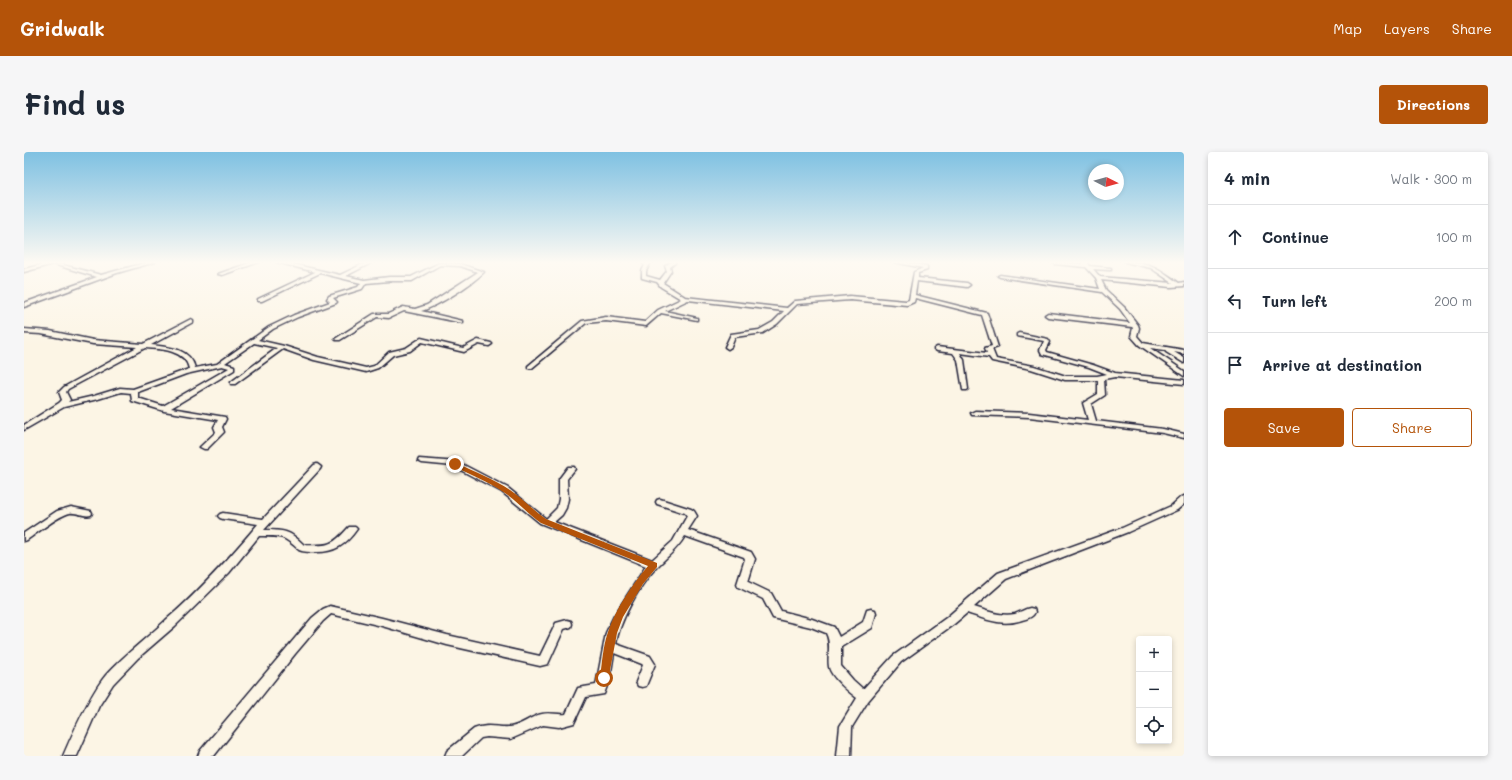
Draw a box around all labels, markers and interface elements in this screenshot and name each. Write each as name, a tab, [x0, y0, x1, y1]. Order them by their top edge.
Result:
text: Gridwalk	[20, 16, 105, 41]
text: Map	[1333, 19, 1362, 38]
text: Layers	[1384, 19, 1430, 38]
text: Share	[1452, 19, 1492, 38]
button: Directions	[1379, 85, 1488, 124]
text: Find us	[24, 86, 125, 122]
north arrow	[1088, 164, 1124, 200]
text: 4 min	[1224, 167, 1270, 189]
text: Walk · 300 m	[1390, 170, 1472, 187]
icon: ahead	[1224, 226, 1246, 248]
text: Continue	[1262, 227, 1329, 247]
text: 100 m	[1436, 228, 1472, 245]
icon: left	[1224, 290, 1246, 312]
text: Turn left	[1262, 291, 1327, 311]
text: 200 m	[1434, 292, 1472, 309]
icon: arrive	[1224, 354, 1246, 376]
text: Arrive at destination	[1262, 355, 1422, 375]
button: Save	[1224, 408, 1344, 447]
button: Share	[1352, 408, 1472, 447]
route end	[446, 455, 464, 473]
map controls	[1136, 636, 1172, 744]
button: +	[1136, 636, 1172, 672]
route start	[595, 669, 613, 687]
button: −	[1136, 672, 1172, 708]
button: locate	[1136, 708, 1172, 744]

